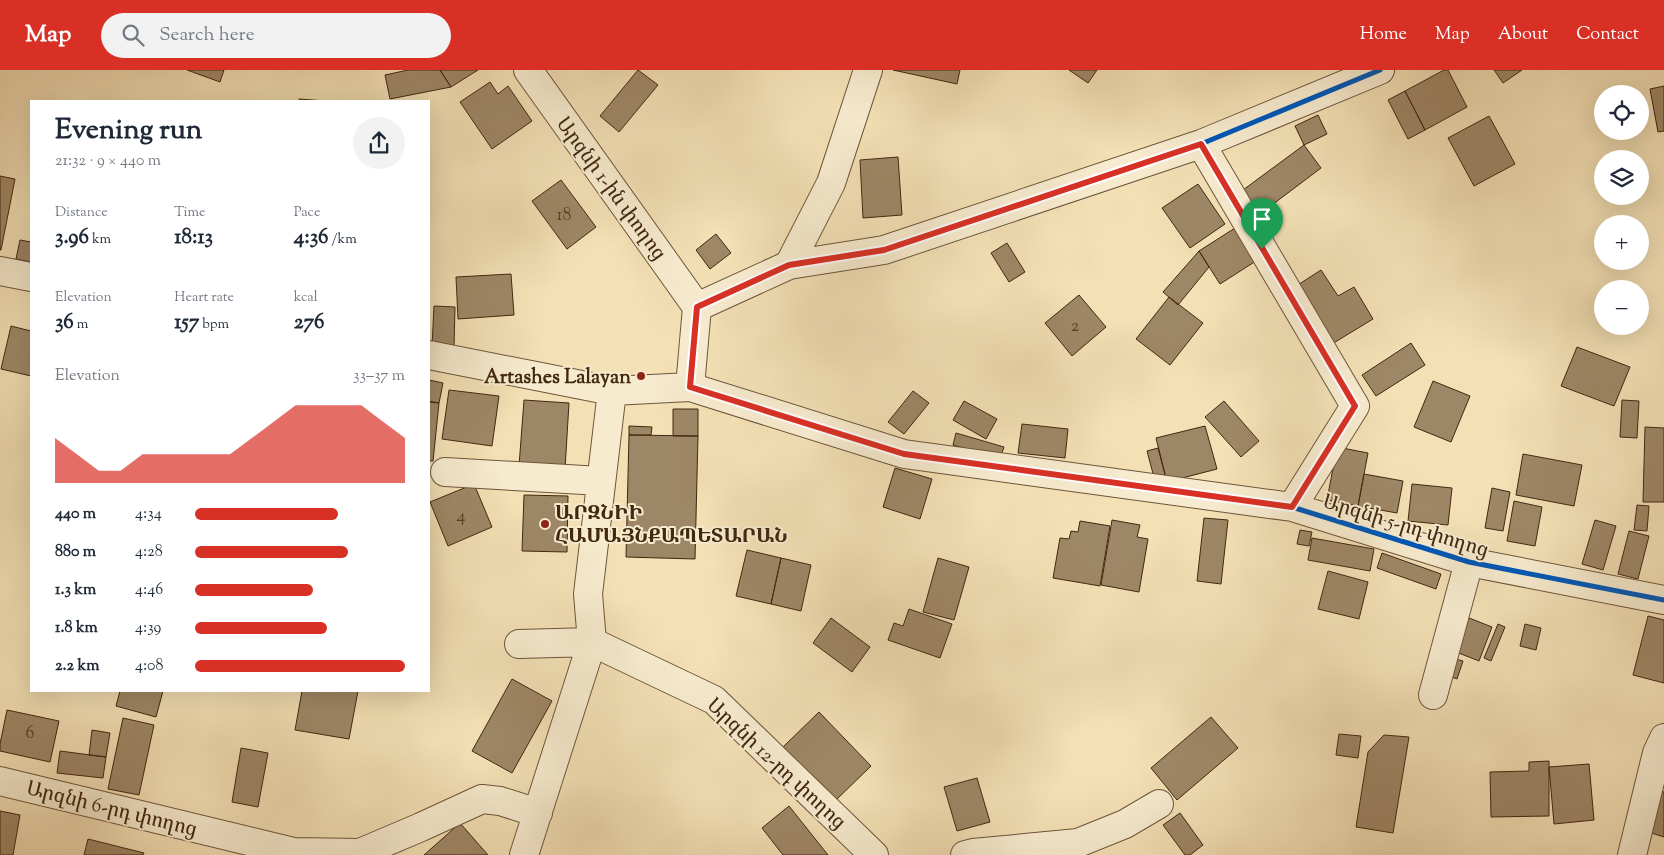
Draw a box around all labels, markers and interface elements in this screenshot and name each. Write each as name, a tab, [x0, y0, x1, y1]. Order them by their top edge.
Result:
search box	[101, 13, 451, 58]
text: Map	[25, 18, 71, 52]
icon: search	[119, 21, 147, 49]
text: Search here	[159, 22, 255, 49]
text: Home	[1360, 22, 1407, 48]
text: Map	[1435, 22, 1470, 48]
text: About	[1498, 22, 1548, 48]
text: Contact	[1576, 22, 1639, 48]
map controls	[1594, 85, 1649, 335]
button: locate	[1594, 85, 1649, 140]
text: Evening run	[55, 111, 202, 151]
street label: Արզնի 1-ին փողոց	[548, 112, 672, 267]
button: share	[353, 117, 405, 169]
text: 21:32 · 9 × 440 m	[55, 150, 161, 173]
button: layers	[1594, 150, 1649, 205]
pin	[1241, 198, 1283, 249]
text: Distance	[55, 203, 108, 223]
text: Time	[174, 203, 205, 223]
text: Pace	[294, 203, 320, 223]
house number: 18	[556, 203, 572, 229]
icon: arrive	[1248, 205, 1276, 233]
button: +	[1594, 215, 1649, 270]
text: 3.96	[55, 223, 89, 253]
text: 18:13	[174, 223, 213, 253]
text: 4:36	[294, 223, 328, 253]
text: km	[89, 230, 111, 250]
text: /km	[328, 230, 357, 250]
button: −	[1594, 280, 1649, 335]
text: Elevation	[55, 288, 112, 308]
text: Heart rate	[174, 288, 234, 308]
text: kcal	[294, 288, 318, 308]
text: 36	[55, 308, 74, 338]
text: 157	[174, 308, 199, 338]
text: 276	[294, 308, 324, 338]
house number: 2	[1071, 314, 1080, 340]
text: m	[74, 315, 88, 335]
text: bpm	[199, 315, 229, 335]
place label: Artashes Lalayan	[484, 364, 631, 393]
text: Elevation	[55, 365, 120, 388]
text: 33–37 m	[353, 365, 405, 388]
marker: Artashes Lalayan	[635, 370, 647, 382]
street label: Արզնի 5-րդ փողոց	[1319, 488, 1492, 566]
place label: ԱՐԶՆԻԻ ՀԱՄԱՅՆՔԱՊԵՏԱՐԱՆ	[555, 500, 788, 552]
text: 440 m	[55, 503, 96, 526]
text: 4:34	[135, 503, 162, 526]
house number: 4	[456, 504, 466, 530]
marker: ԱՐԶՆԻԻ ՀԱՄԱՅՆՔԱՊԵՏԱՐԱՆ	[539, 518, 551, 530]
text: 880 m	[55, 541, 96, 564]
text: 4:28	[135, 541, 163, 564]
text: 1.3 km	[55, 579, 96, 602]
text: 4:46	[135, 579, 163, 602]
text: 1.8 km	[55, 617, 98, 640]
text: 4:39	[135, 617, 161, 640]
text: 2.2 km	[55, 655, 99, 678]
text: 4:08	[135, 655, 164, 678]
street label: Արզնի 12-րդ փողոց	[699, 692, 851, 837]
house number: 6	[26, 721, 35, 747]
street label: Արզնի 6-րդ փողոց	[23, 775, 200, 846]

